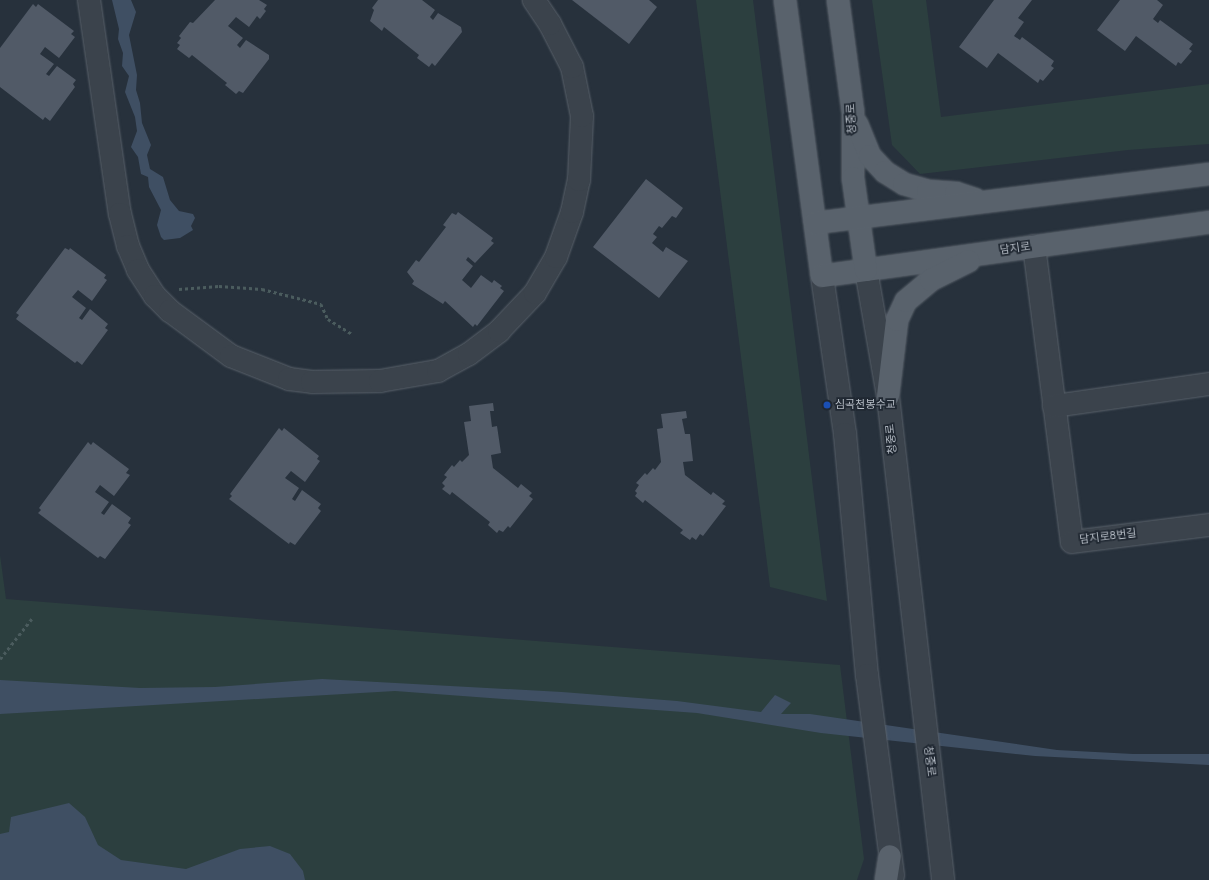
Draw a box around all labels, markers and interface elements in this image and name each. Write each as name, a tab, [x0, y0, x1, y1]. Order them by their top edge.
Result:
street label: 청중로	[845, 103, 859, 135]
street label: 담지로	[999, 240, 1031, 258]
place label: 심곡천봉수교	[835, 398, 896, 412]
marker: 심곡천봉수교	[822, 400, 832, 410]
street label: 청중로	[884, 423, 900, 455]
street label: 담지로8번길	[1079, 527, 1137, 547]
street label: 청중로	[921, 745, 937, 777]

